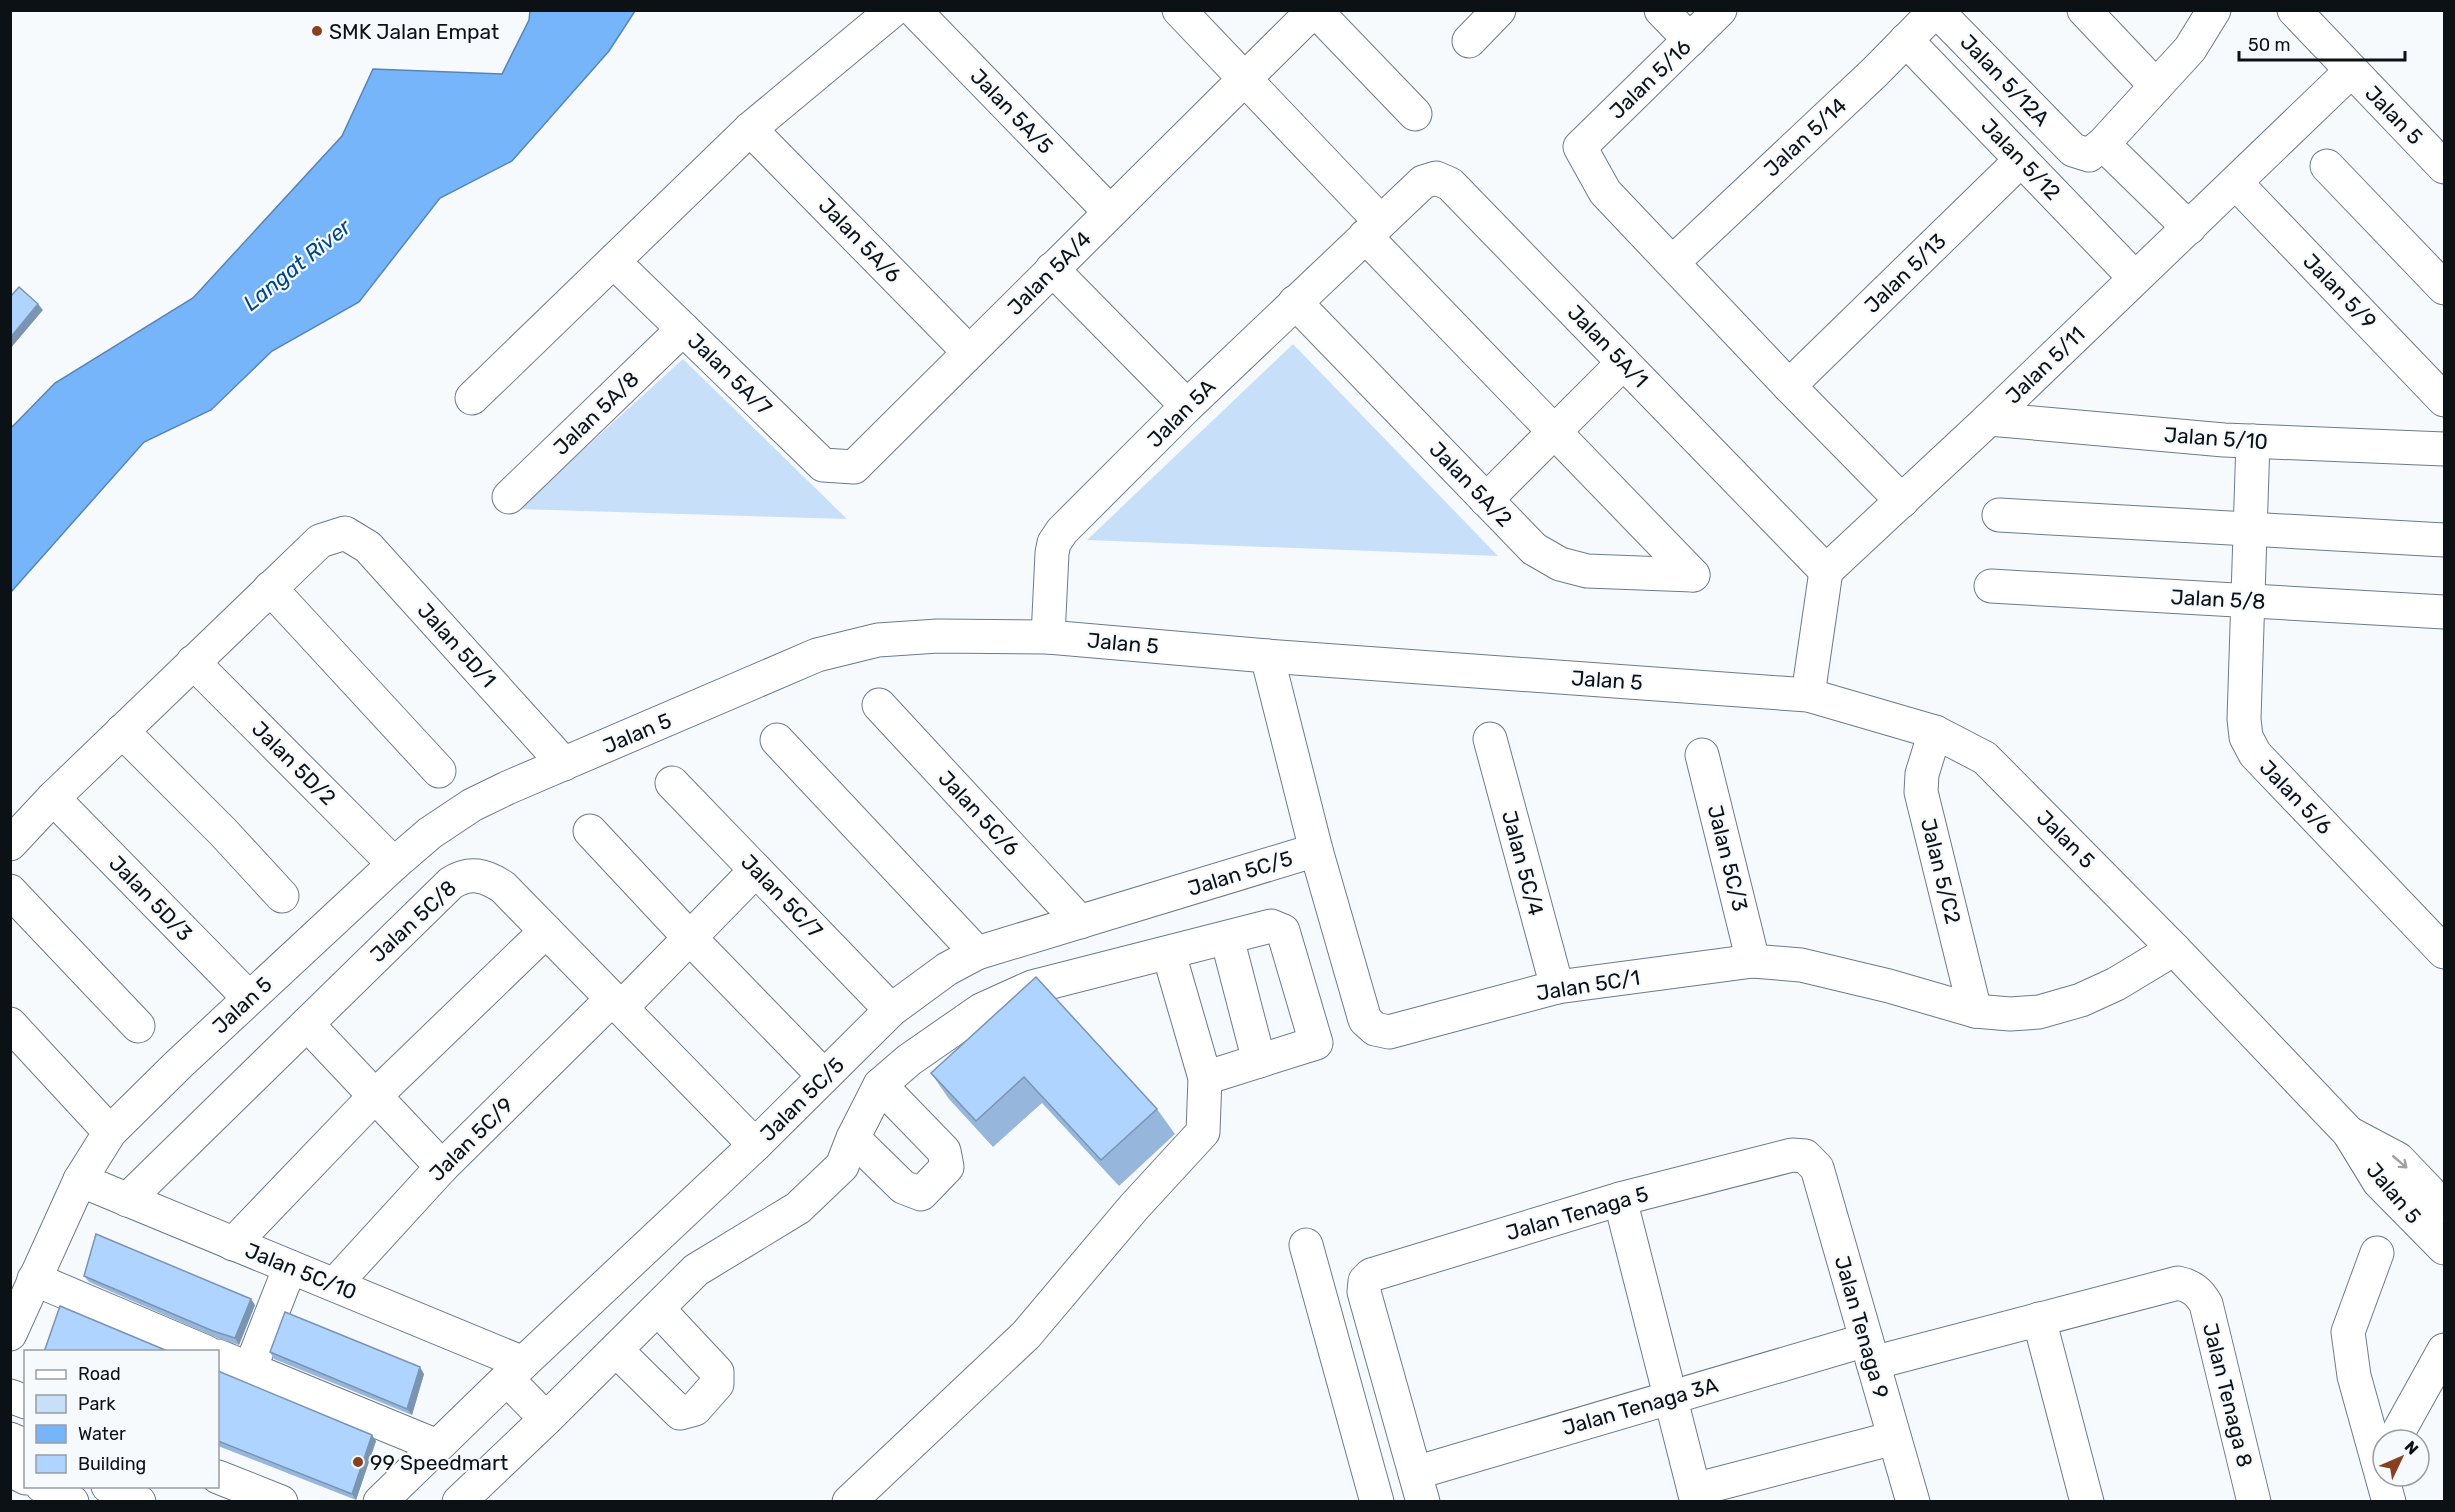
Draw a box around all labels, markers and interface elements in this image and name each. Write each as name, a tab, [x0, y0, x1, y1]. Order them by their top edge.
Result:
place label: SMK Jalan Empat	[329, 19, 499, 44]
marker: SMK Jalan Empat	[310, 24, 324, 38]
scale bar	[2239, 24, 2406, 62]
street label: Jalan 5/12A	[1955, 29, 2055, 131]
street label: Jalan 5/16	[1604, 34, 1696, 124]
text: 50 m	[2248, 34, 2291, 56]
street label: Jalan 5A/5	[965, 63, 1059, 159]
street label: Jalan 5	[2360, 80, 2428, 150]
street label: Jalan 5/14	[1758, 92, 1852, 182]
street label: Jalan 5/12	[1976, 113, 2066, 205]
street label: Jalan 5A/6	[814, 193, 906, 287]
water label: Langat River	[238, 212, 357, 317]
street label: Jalan 5A/4	[1002, 226, 1096, 320]
street label: Jalan 5/13	[1859, 228, 1951, 318]
street label: Jalan 5/9	[2298, 248, 2382, 334]
street label: Jalan 5A/1	[1563, 300, 1653, 392]
street label: Jalan 5/11	[2000, 321, 2090, 409]
street label: Jalan 5A/7	[683, 328, 777, 420]
street label: Jalan 5A/8	[548, 366, 644, 460]
street label: Jalan 5A	[1142, 374, 1220, 452]
street label: Jalan 5/10	[2163, 422, 2269, 454]
street label: Jalan 5A/2	[1424, 436, 1518, 532]
street label: Jalan 5/8	[2170, 584, 2266, 614]
street label: Jalan 5D/1	[413, 598, 501, 692]
street label: Jalan 5	[1086, 627, 1160, 659]
street label: Jalan 5	[1570, 665, 1644, 695]
street label: Jalan 5	[599, 707, 675, 759]
street label: Jalan 5D/2	[247, 716, 341, 810]
street label: Jalan 5/6	[2255, 755, 2337, 839]
street label: Jalan 5C/6	[933, 765, 1025, 861]
street label: Jalan 5C/3	[1703, 802, 1753, 914]
street label: Jalan 5	[2032, 805, 2100, 873]
street label: Jalan 5C/4	[1497, 808, 1549, 918]
street label: Jalan 5/C2	[1916, 816, 1966, 926]
street label: Jalan 5C/5	[1185, 845, 1295, 901]
street label: Jalan 5C/7	[736, 849, 828, 943]
street label: Jalan 5D/3	[104, 850, 198, 946]
street label: Jalan 5C/8	[365, 875, 461, 967]
street label: Jalan 5C/1	[1534, 964, 1642, 1006]
street label: Jalan 5	[207, 971, 277, 1039]
street label: Jalan 5C/5	[755, 1052, 849, 1146]
street label: Jalan 5C/9	[424, 1092, 518, 1186]
one-way arrow	[2392, 1155, 2407, 1169]
street label: Jalan 5	[2361, 1157, 2427, 1229]
street label: Jalan Tenaga 5	[1503, 1181, 1651, 1245]
street label: Jalan 5C/10	[242, 1237, 360, 1305]
street label: Jalan Tenaga 9	[1830, 1253, 1894, 1401]
street label: Jalan Tenaga 8	[2198, 1320, 2258, 1470]
legend	[24, 1350, 219, 1488]
text: Road	[78, 1363, 121, 1385]
street label: Jalan Tenaga 3A	[1559, 1372, 1721, 1440]
text: Park	[78, 1393, 116, 1415]
text: Water	[78, 1423, 126, 1445]
north arrow	[2371, 1428, 2431, 1488]
text: N	[2401, 1437, 2422, 1459]
place label: 99 Speedmart	[370, 1450, 508, 1475]
text: Building	[78, 1453, 146, 1475]
marker: 99 Speedmart	[351, 1455, 365, 1469]

